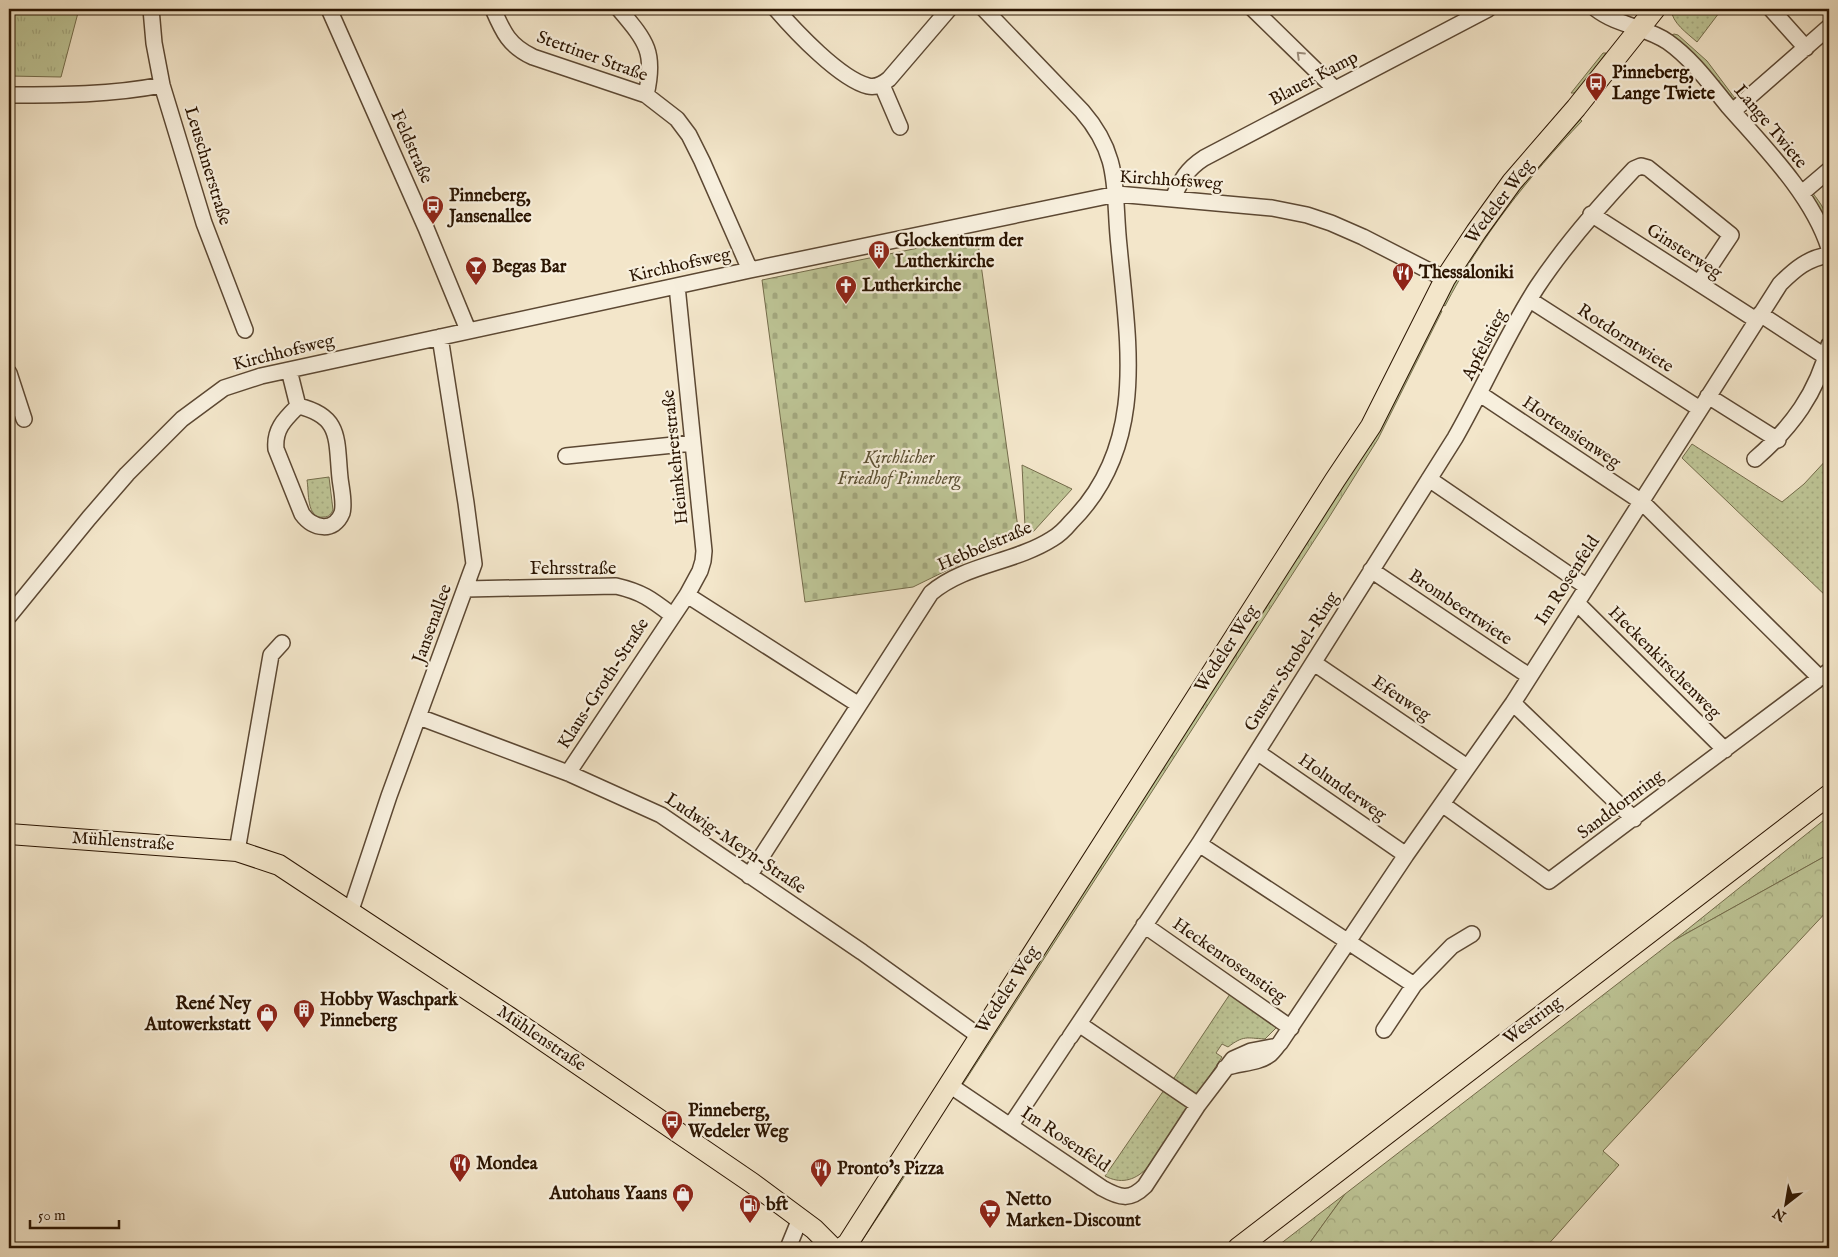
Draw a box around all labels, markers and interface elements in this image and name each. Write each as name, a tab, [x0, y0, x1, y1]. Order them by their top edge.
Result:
street label: Stettiner Straße	[533, 26, 651, 88]
street label: Blauer Kamp	[1266, 46, 1363, 112]
one-way arrow	[1297, 52, 1306, 61]
place label: Pinneberg, Lange Twiete	[1612, 62, 1716, 106]
bus stop icon: Pinneberg, Lange Twiete	[1584, 71, 1608, 102]
street label: Lange Twiete	[1728, 80, 1812, 174]
street label: Leuschnerstraße	[178, 104, 236, 228]
street label: Feldstraße	[385, 106, 437, 188]
street label: Wedeler Weg	[1461, 155, 1540, 249]
street label: Kirchhofsweg	[1119, 166, 1224, 196]
place label: Pinneberg, Jansenallee	[447, 185, 532, 229]
bus stop icon: Pinneberg, Jansenallee	[421, 194, 445, 225]
street label: Ginsterweg	[1642, 219, 1726, 285]
place label: Glockenturm der Lutherkirche	[895, 230, 1024, 274]
building icon: Glockenturm der Lutherkirche	[867, 239, 891, 270]
street label: Kirchhofsweg	[627, 243, 733, 289]
bar icon: Begas Bar	[464, 255, 488, 286]
place label: Begas Bar	[492, 256, 567, 279]
restaurant icon: Thessaloniki	[1391, 261, 1415, 292]
place label: Thessaloniki	[1418, 262, 1514, 285]
church icon: Lutherkirche	[834, 274, 858, 305]
place label: Lutherkirche	[862, 275, 962, 298]
street label: Rotdorntwiete	[1572, 299, 1678, 379]
street label: Apfelstieg	[1457, 305, 1513, 385]
street label: Kirchhofsweg	[231, 329, 337, 377]
street label: Heimkehrerstraße	[657, 388, 695, 526]
street label: Hortensienweg	[1517, 392, 1625, 475]
park label: Kirchlicher Friedhof Pinneberg	[837, 447, 962, 491]
street label: Hebbelstraße	[934, 517, 1036, 577]
street label: Im Rosenfeld	[1531, 532, 1606, 630]
street label: Fehrsstraße	[530, 558, 616, 581]
street label: Brombeertwiete	[1404, 565, 1516, 651]
street label: Jansenallee	[407, 581, 458, 669]
street label: Gustav-Strobel-Ring	[1240, 588, 1344, 736]
street label: Wedeler Weg	[1190, 600, 1264, 697]
street label: Heckenkirschenweg	[1603, 602, 1726, 725]
street label: Klaus-Groth-Straße	[553, 614, 655, 754]
street label: Efeuweg	[1367, 671, 1435, 727]
street label: Holunderweg	[1293, 749, 1391, 827]
street label: Sanddornring	[1573, 765, 1669, 845]
street label: Ludwig-Meyn-Straße	[660, 788, 810, 900]
street label: Mühlenstraße	[71, 827, 175, 857]
street label: Heckenrosenstieg	[1167, 913, 1291, 1009]
street label: Wedeler Weg	[971, 941, 1045, 1038]
place label: Hobby Waschpark Pinneberg	[320, 989, 459, 1033]
street label: Westring	[1499, 991, 1567, 1051]
place label: René Ney Autowerkstatt	[144, 993, 252, 1037]
building icon: Hobby Waschpark Pinneberg	[292, 998, 316, 1029]
street label: Mühlenstraße	[492, 1001, 590, 1077]
shop icon: René Ney Autowerkstatt	[255, 1002, 279, 1033]
place label: Pinneberg, Wedeler Weg	[687, 1100, 790, 1144]
street label: Im Rosenfeld	[1016, 1102, 1114, 1178]
bus stop icon: Pinneberg, Wedeler Weg	[660, 1109, 684, 1140]
restaurant icon: Mondea	[448, 1152, 472, 1183]
place label: Mondea	[476, 1153, 539, 1176]
restaurant icon: Pronto's Pizza	[809, 1157, 833, 1188]
place label: Pronto's Pizza	[837, 1158, 945, 1181]
north arrow	[1760, 1180, 1810, 1230]
shop icon: Autohaus Yaans	[671, 1182, 695, 1213]
place label: Autohaus Yaans	[549, 1183, 668, 1206]
place label: Netto Marken-Discount	[1005, 1189, 1142, 1233]
fuel station icon: bft	[738, 1193, 762, 1224]
place label: bft	[765, 1194, 789, 1217]
scale bar	[30, 1197, 119, 1229]
supermarket icon: Netto Marken-Discount	[978, 1198, 1002, 1229]
text: N	[1770, 1203, 1791, 1226]
text: 50 m	[38, 1206, 66, 1225]

